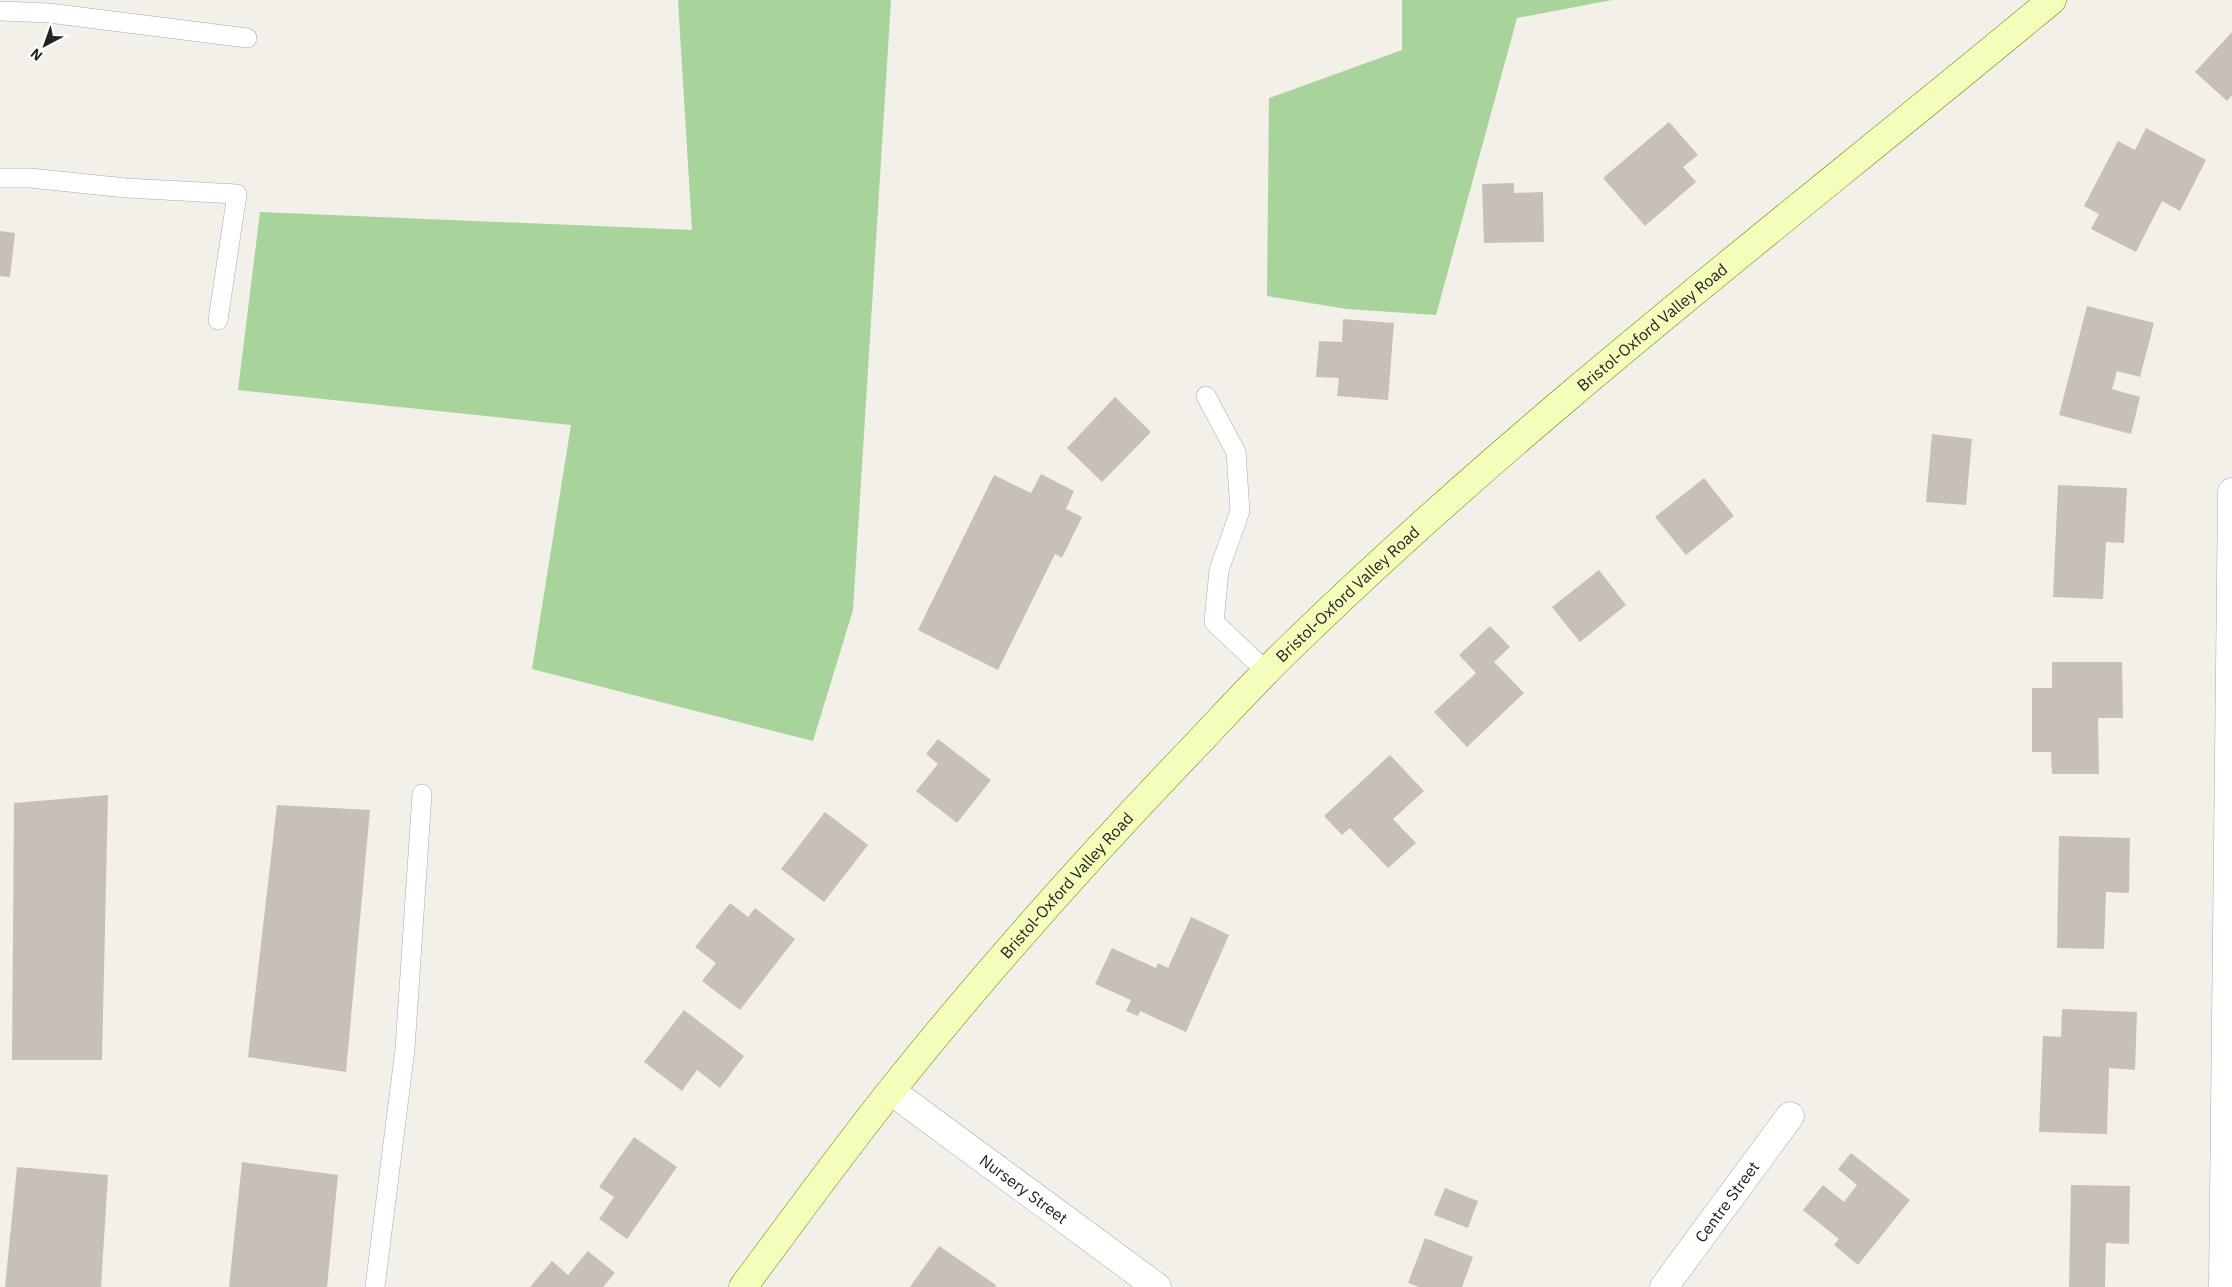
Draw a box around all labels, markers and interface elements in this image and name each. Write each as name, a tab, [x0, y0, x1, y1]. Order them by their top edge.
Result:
north arrow	[20, 20, 70, 70]
text: N	[27, 45, 46, 65]
street label: Bristol-Oxford Valley Road	[1573, 259, 1731, 395]
street label: Bristol-Oxford Valley Road	[1271, 522, 1423, 666]
street label: Bristol-Oxford Valley Road	[996, 808, 1137, 962]
street label: Nursery Street	[976, 1150, 1072, 1228]
street label: Centre Street	[1690, 1157, 1763, 1246]

